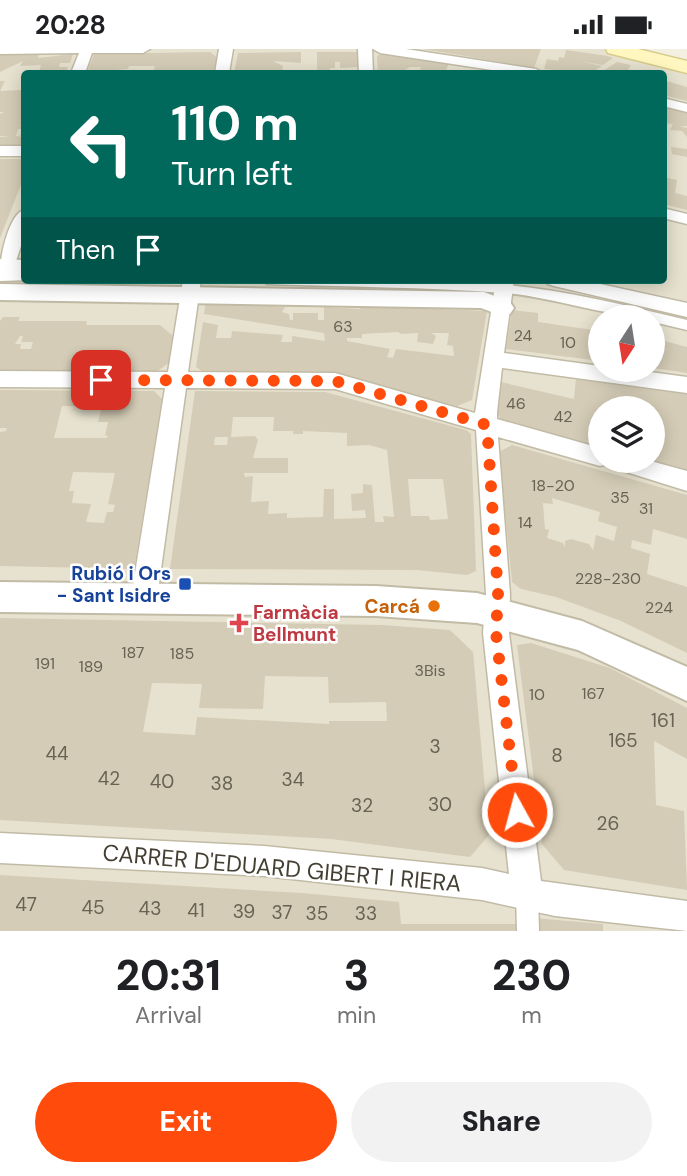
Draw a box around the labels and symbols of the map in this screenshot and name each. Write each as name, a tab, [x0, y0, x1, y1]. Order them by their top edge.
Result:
north arrow	[588, 305, 665, 381]
house number: 63	[333, 316, 353, 337]
house number: 24	[514, 325, 533, 346]
house number: 10	[560, 332, 576, 353]
pin	[71, 350, 131, 410]
house number: 46	[506, 393, 526, 414]
house number: 42	[554, 406, 572, 427]
house number: 18-20	[531, 475, 575, 496]
house number: 35	[610, 487, 630, 508]
house number: 31	[639, 498, 653, 519]
house number: 14	[518, 512, 533, 533]
place label: Rubió i Ors - Sant Isidre	[57, 561, 171, 608]
house number: 228-230	[575, 568, 641, 589]
marker: Rubió i Ors - Sant Isidre	[177, 576, 193, 592]
place label: Carcá	[365, 594, 420, 619]
house number: 224	[645, 597, 673, 618]
marker: Carcá	[426, 598, 442, 614]
place label: Farmàcia Bellmunt	[253, 600, 339, 647]
marker: Farmàcia Bellmunt	[231, 615, 247, 631]
house number: 187	[122, 642, 144, 663]
house number: 185	[170, 643, 194, 664]
house number: 191	[35, 653, 55, 674]
house number: 189	[79, 656, 103, 677]
house number: 3Bis	[415, 660, 445, 681]
house number: 167	[581, 683, 605, 704]
house number: 10	[529, 684, 545, 705]
house number: 161	[651, 708, 675, 733]
house number: 165	[608, 728, 638, 753]
house number: 3	[429, 734, 441, 759]
house number: 44	[45, 741, 69, 766]
house number: 8	[551, 743, 563, 768]
house number: 42	[98, 766, 120, 791]
house number: 34	[282, 767, 304, 792]
house number: 40	[150, 769, 174, 794]
house number: 38	[211, 771, 233, 796]
position arrow	[480, 775, 554, 849]
house number: 30	[428, 792, 452, 817]
house number: 32	[351, 793, 373, 818]
house number: 26	[597, 811, 619, 836]
street label: CARRER D'EDUARD GIBERT I RIERA	[101, 837, 463, 899]
house number: 47	[15, 892, 37, 917]
house number: 45	[81, 895, 105, 920]
house number: 43	[139, 896, 161, 921]
house number: 41	[187, 898, 205, 923]
house number: 39	[233, 899, 255, 924]
house number: 37	[271, 900, 293, 925]
house number: 35	[306, 901, 328, 926]
house number: 33	[355, 901, 377, 926]

